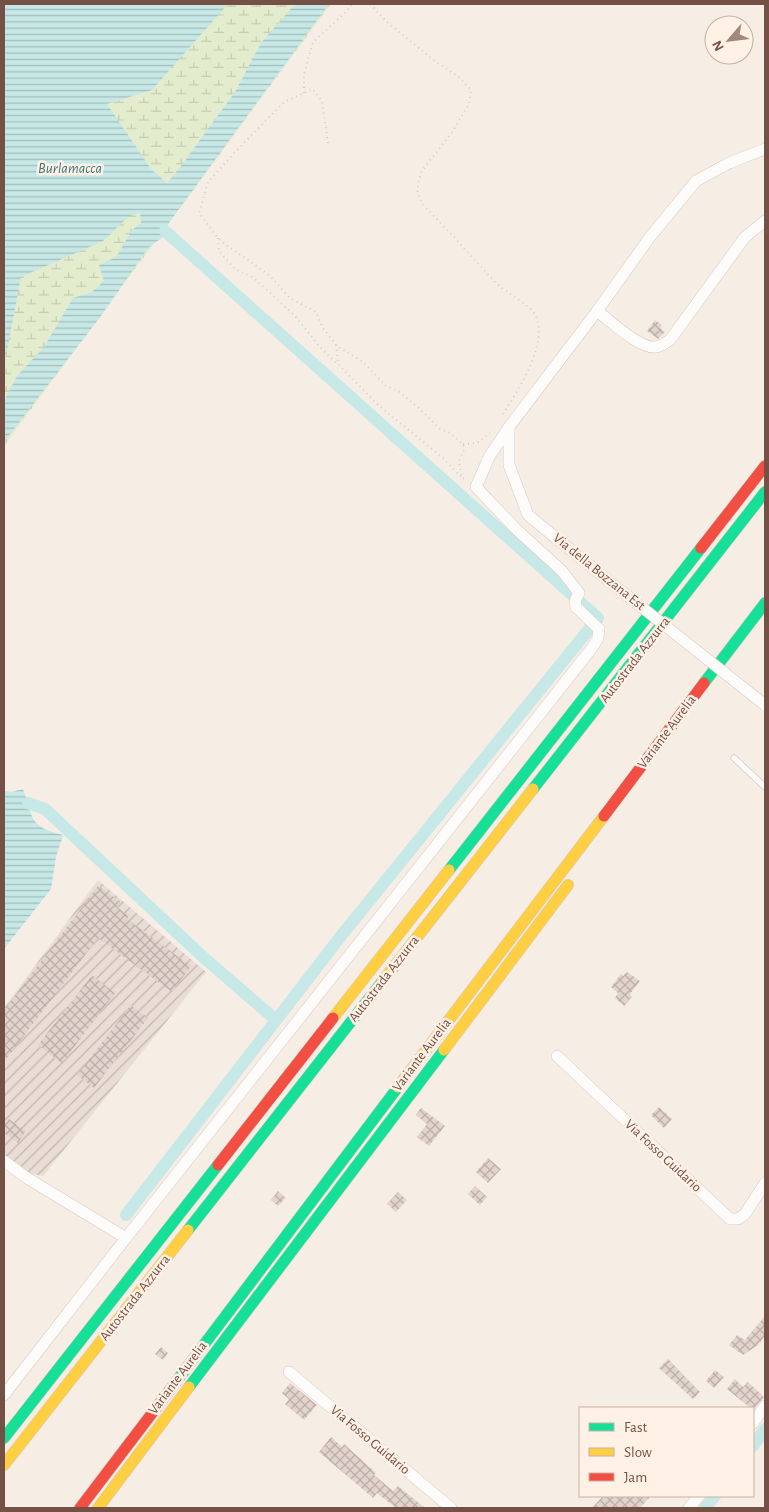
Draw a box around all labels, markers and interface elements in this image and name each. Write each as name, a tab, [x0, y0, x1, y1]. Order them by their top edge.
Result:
north arrow	[704, 15, 754, 65]
text: N	[710, 38, 727, 53]
water label: Burlamacca	[38, 161, 102, 176]
street label: Via della Bozzana Est	[550, 531, 648, 614]
street label: Autostrada Azzurra	[597, 614, 673, 706]
street label: Variante Aurelia	[635, 693, 699, 771]
street label: Autostrada Azzurra	[346, 933, 422, 1025]
street label: Variante Aurelia	[390, 1016, 454, 1094]
street label: Via Fosso Guidario	[622, 1117, 704, 1195]
street label: Autostrada Azzurra	[97, 1252, 173, 1344]
street label: Variante Aurelia	[146, 1339, 210, 1417]
street label: Via Fosso Guidario	[328, 1403, 413, 1477]
legend	[579, 1407, 754, 1497]
text: Fast	[624, 1420, 648, 1435]
text: Slow	[624, 1445, 652, 1460]
text: Jam	[624, 1470, 647, 1485]

